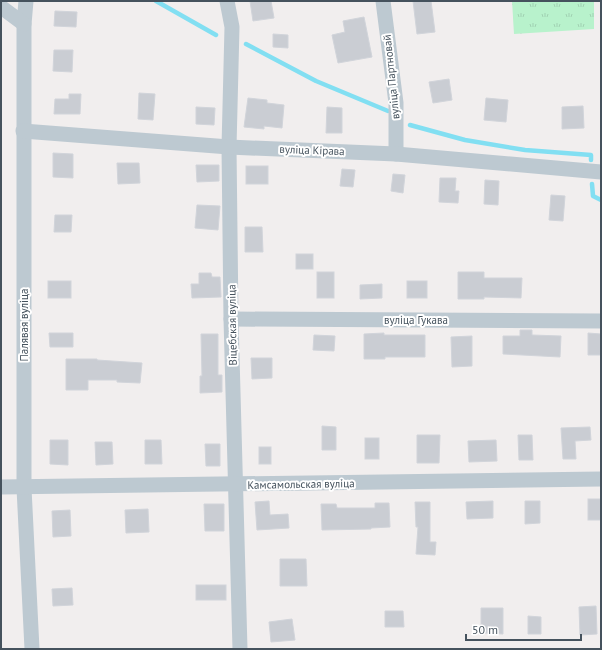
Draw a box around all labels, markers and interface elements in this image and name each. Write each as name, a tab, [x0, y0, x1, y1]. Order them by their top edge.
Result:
street label: вуліца Партновай	[380, 34, 402, 120]
street label: вуліца Кірава	[279, 142, 345, 158]
street label: Віцебская вуліца	[224, 284, 240, 366]
street label: Палявая вуліца	[17, 289, 31, 362]
street label: вуліца Гукава	[384, 313, 448, 327]
street label: Камсамольская вуліца	[247, 476, 355, 492]
scale bar	[466, 616, 581, 642]
text: 50 m	[472, 622, 498, 637]

